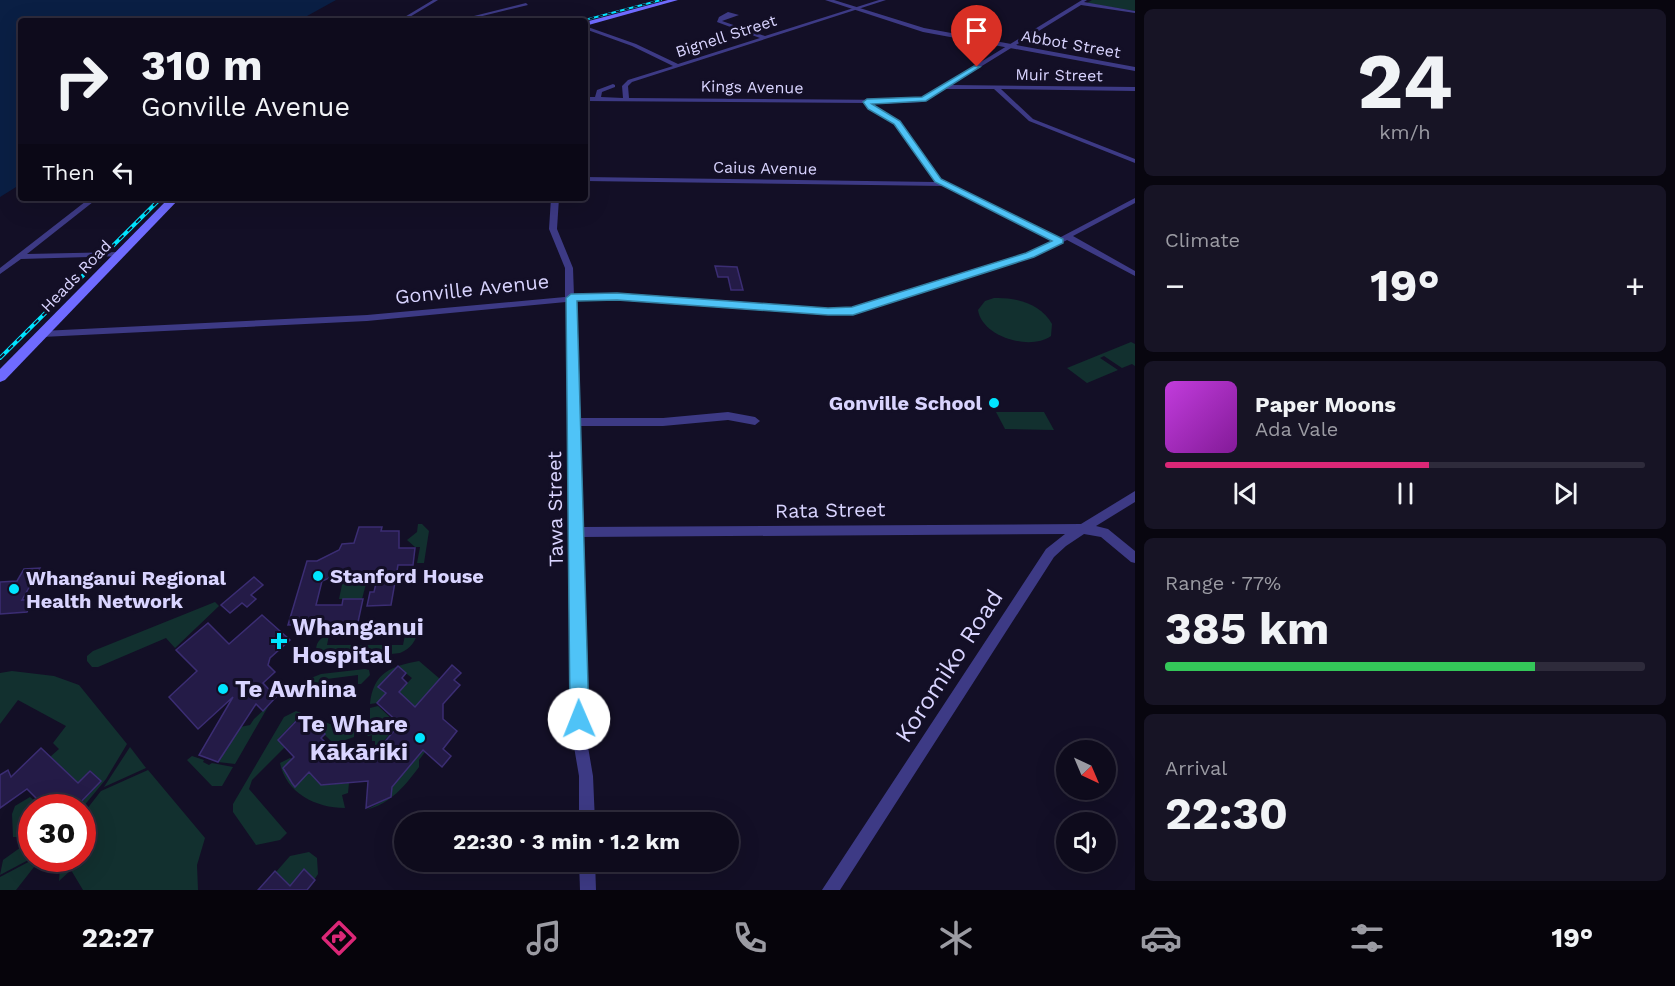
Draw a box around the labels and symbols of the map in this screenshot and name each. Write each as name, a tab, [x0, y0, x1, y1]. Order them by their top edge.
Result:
pin	[951, 5, 1002, 67]
street label: Bignell Street	[673, 11, 779, 61]
street label: Abbot Street	[1020, 26, 1122, 62]
street label: Muir Street	[1015, 65, 1103, 85]
street label: Kings Avenue	[700, 77, 804, 97]
street label: Caius Avenue	[713, 158, 817, 178]
street label: Heads Road	[37, 236, 115, 316]
street label: Gonville Avenue	[394, 269, 550, 309]
place label: Gonville School	[829, 391, 982, 415]
marker: Gonville School	[987, 396, 1001, 410]
street label: Tawa Street	[542, 450, 568, 567]
street label: Rata Street	[775, 497, 886, 523]
place label: Stanford House	[330, 564, 484, 588]
place label: Whanganui Regional Health Network	[26, 566, 227, 613]
marker: Stanford House	[311, 569, 325, 583]
marker: Whanganui Regional Health Network	[7, 582, 21, 596]
street label: Koromiko Road	[889, 584, 1009, 748]
place label: Whanganui Hospital	[292, 613, 424, 669]
marker: Whanganui Hospital	[270, 632, 288, 650]
place label: Te Awhina	[235, 675, 356, 703]
marker: Te Awhina	[216, 682, 230, 696]
position arrow	[547, 687, 611, 751]
place label: Te Whare Kākāriki	[297, 710, 408, 766]
marker: Te Whare Kākāriki	[413, 731, 427, 745]
north arrow	[1056, 740, 1116, 800]
speed limit sign: 30	[18, 794, 96, 872]

